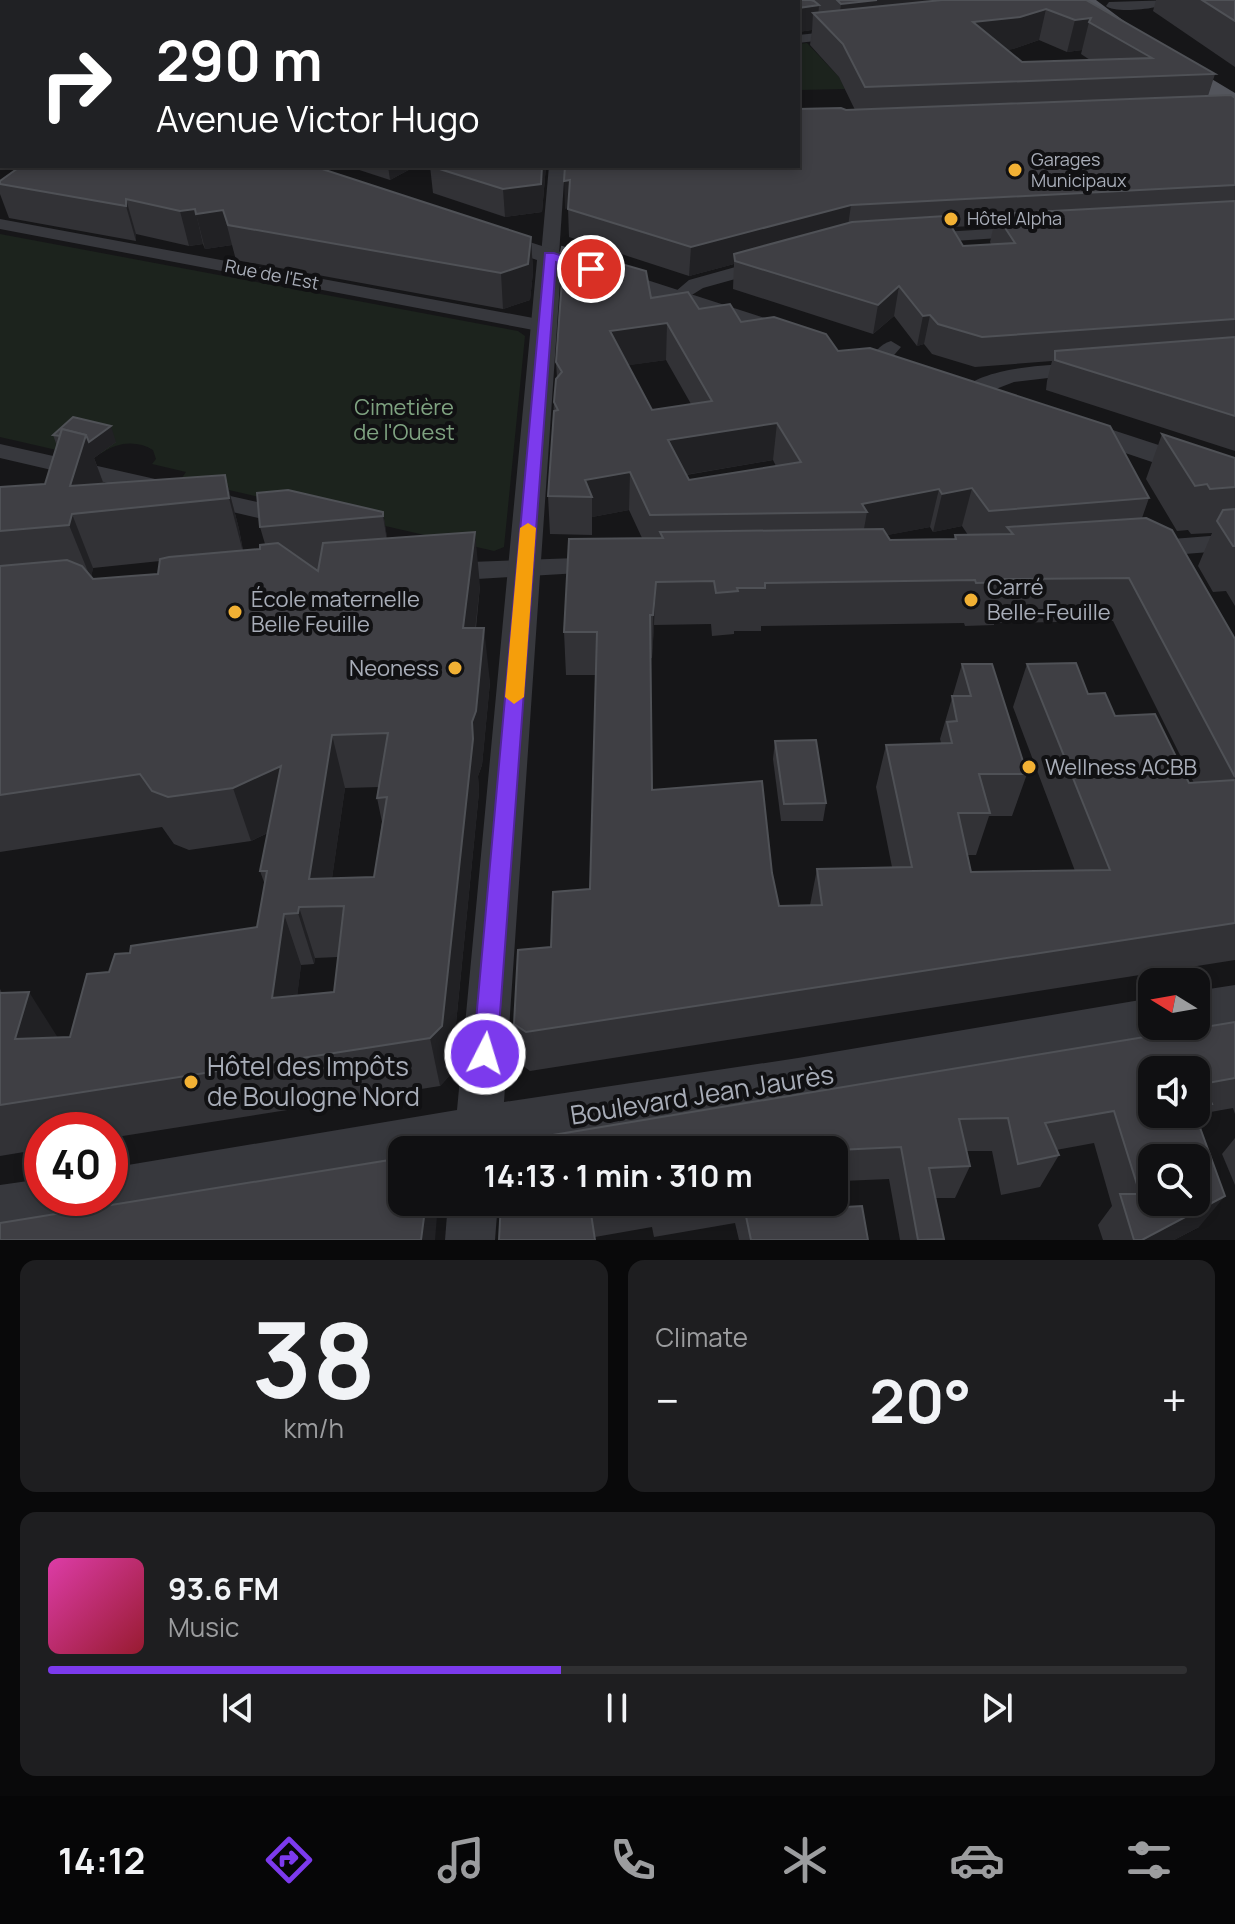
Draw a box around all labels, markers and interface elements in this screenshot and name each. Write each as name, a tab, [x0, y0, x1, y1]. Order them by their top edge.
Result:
text: 290 m	[156, 21, 323, 98]
icon: right	[24, 32, 128, 136]
text: Avenue Victor Hugo	[156, 94, 480, 143]
place label: Garages Municipaux	[1031, 147, 1127, 192]
marker: Garages Municipaux	[1006, 161, 1024, 179]
place label: Hôtel Alpha	[967, 206, 1062, 230]
marker: Hôtel Alpha	[942, 210, 960, 228]
pin	[557, 235, 625, 303]
icon: arrive	[569, 247, 613, 291]
street label: Rue de l'Est	[223, 253, 321, 295]
park label: Cimetière de l'Ouest	[353, 392, 455, 447]
place label: Carré Belle-Feuille	[987, 572, 1111, 627]
place label: École maternelle Belle Feuille	[251, 584, 420, 639]
marker: Carré Belle-Feuille	[962, 591, 980, 609]
marker: École maternelle Belle Feuille	[226, 603, 244, 621]
place label: Neoness	[349, 653, 439, 683]
marker: Neoness	[446, 659, 464, 677]
place label: Wellness ACBB	[1045, 752, 1197, 782]
marker: Wellness ACBB	[1020, 758, 1038, 776]
north arrow	[1138, 968, 1210, 1040]
map controls	[1138, 968, 1210, 1216]
position arrow	[443, 1012, 527, 1096]
place label: Hôtel des Impôts de Boulogne Nord	[207, 1048, 420, 1114]
street label: Boulevard Jean Jaurès	[567, 1055, 836, 1133]
button: sound	[1138, 1056, 1210, 1128]
marker: Hôtel des Impôts de Boulogne Nord	[182, 1073, 200, 1091]
speed limit sign: 40	[24, 1112, 128, 1216]
button: search	[1138, 1144, 1210, 1216]
text: 14:13 · 1 min · 310 m	[484, 1155, 752, 1196]
text: 38	[252, 1287, 376, 1429]
text: Climate	[656, 1319, 748, 1355]
text: 20°	[869, 1359, 972, 1441]
text: −	[656, 1370, 679, 1430]
text: +	[1162, 1370, 1187, 1430]
text: km/h	[284, 1410, 344, 1446]
text: 93.6 FM	[168, 1568, 279, 1609]
text: Music	[168, 1609, 239, 1645]
icon: previous	[216, 1686, 260, 1730]
icon: pause	[595, 1686, 639, 1730]
icon: next	[975, 1686, 1019, 1730]
icon: directions	[261, 1832, 317, 1888]
icon: music	[433, 1832, 489, 1888]
icon: phone	[605, 1832, 661, 1888]
icon: climate	[777, 1832, 833, 1888]
icon: car	[949, 1832, 1005, 1888]
icon: filters	[1121, 1832, 1177, 1888]
text: 14:12	[58, 1836, 145, 1885]

